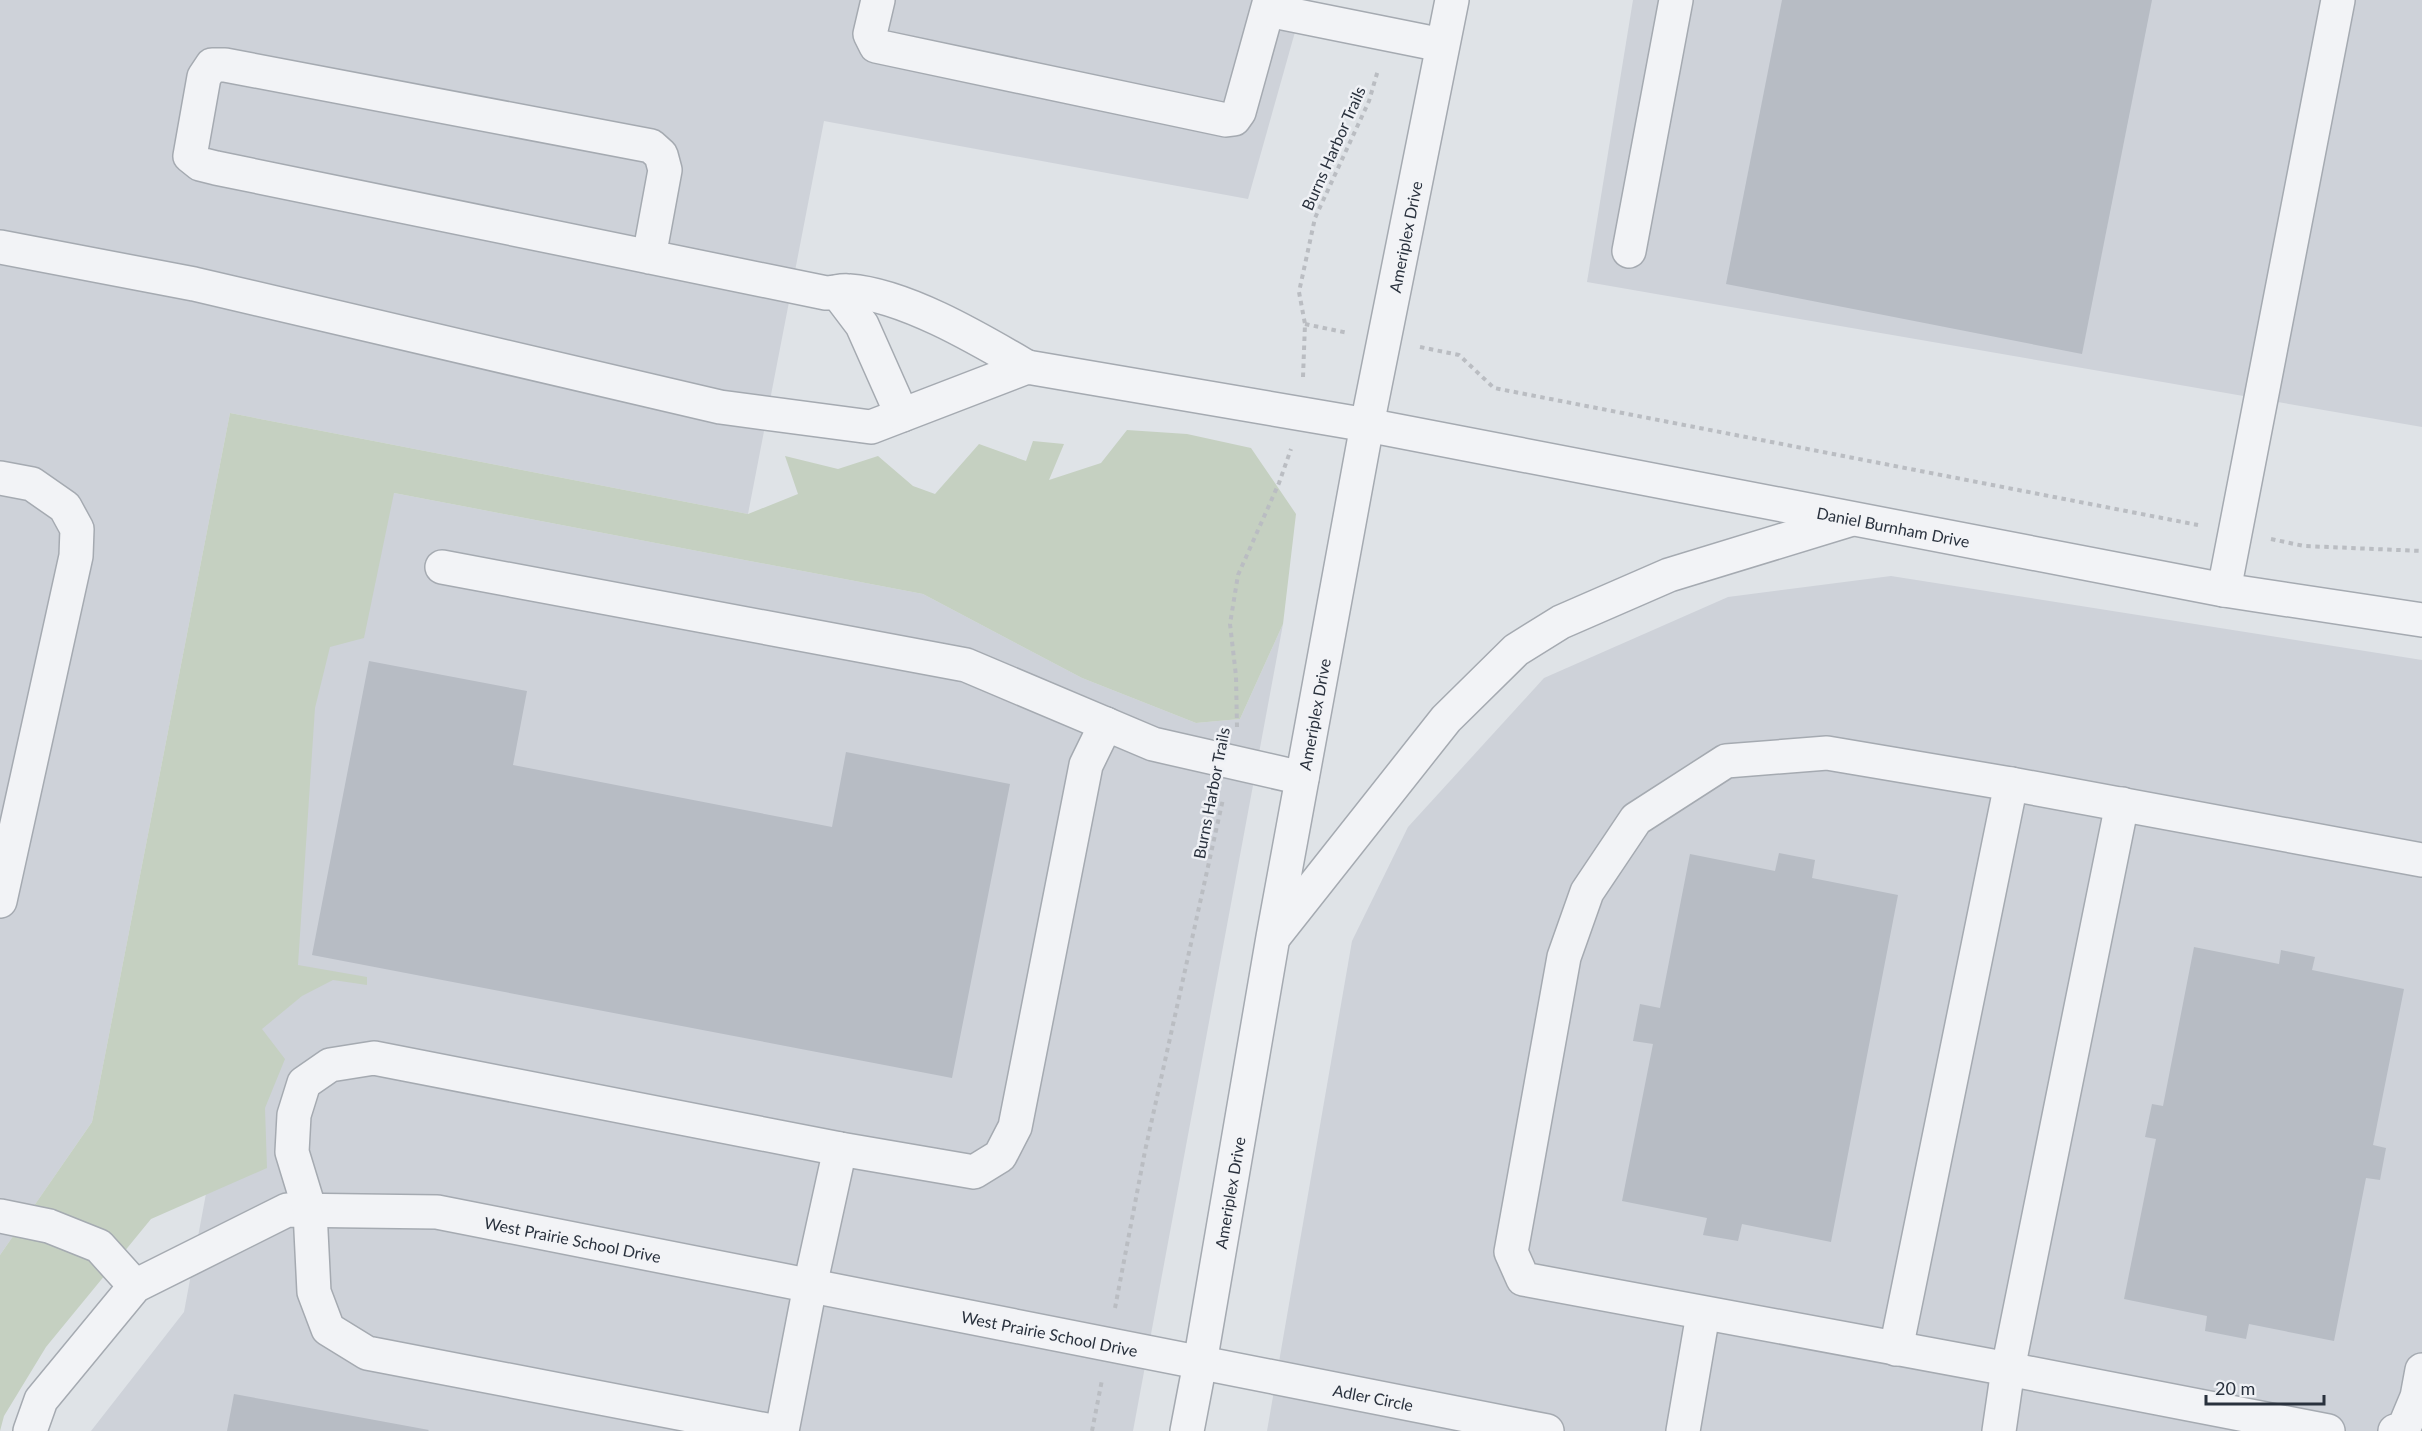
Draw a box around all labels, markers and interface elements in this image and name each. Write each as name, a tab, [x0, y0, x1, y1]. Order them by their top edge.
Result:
street label: Burns Harbor Trails	[1297, 83, 1369, 213]
street label: Ameriplex Drive	[1384, 179, 1425, 294]
street label: Daniel Burnham Drive	[1815, 502, 1971, 550]
street label: Ameriplex Drive	[1294, 657, 1333, 772]
street label: Burns Harbor Trails	[1189, 726, 1233, 860]
street label: Ameriplex Drive	[1210, 1135, 1248, 1250]
street label: West Prairie School Drive	[483, 1212, 663, 1265]
street label: West Prairie School Drive	[960, 1306, 1140, 1360]
scale bar	[2206, 1368, 2324, 1406]
text: 20 m	[2215, 1377, 2255, 1399]
street label: Adler Circle	[1332, 1380, 1415, 1414]

